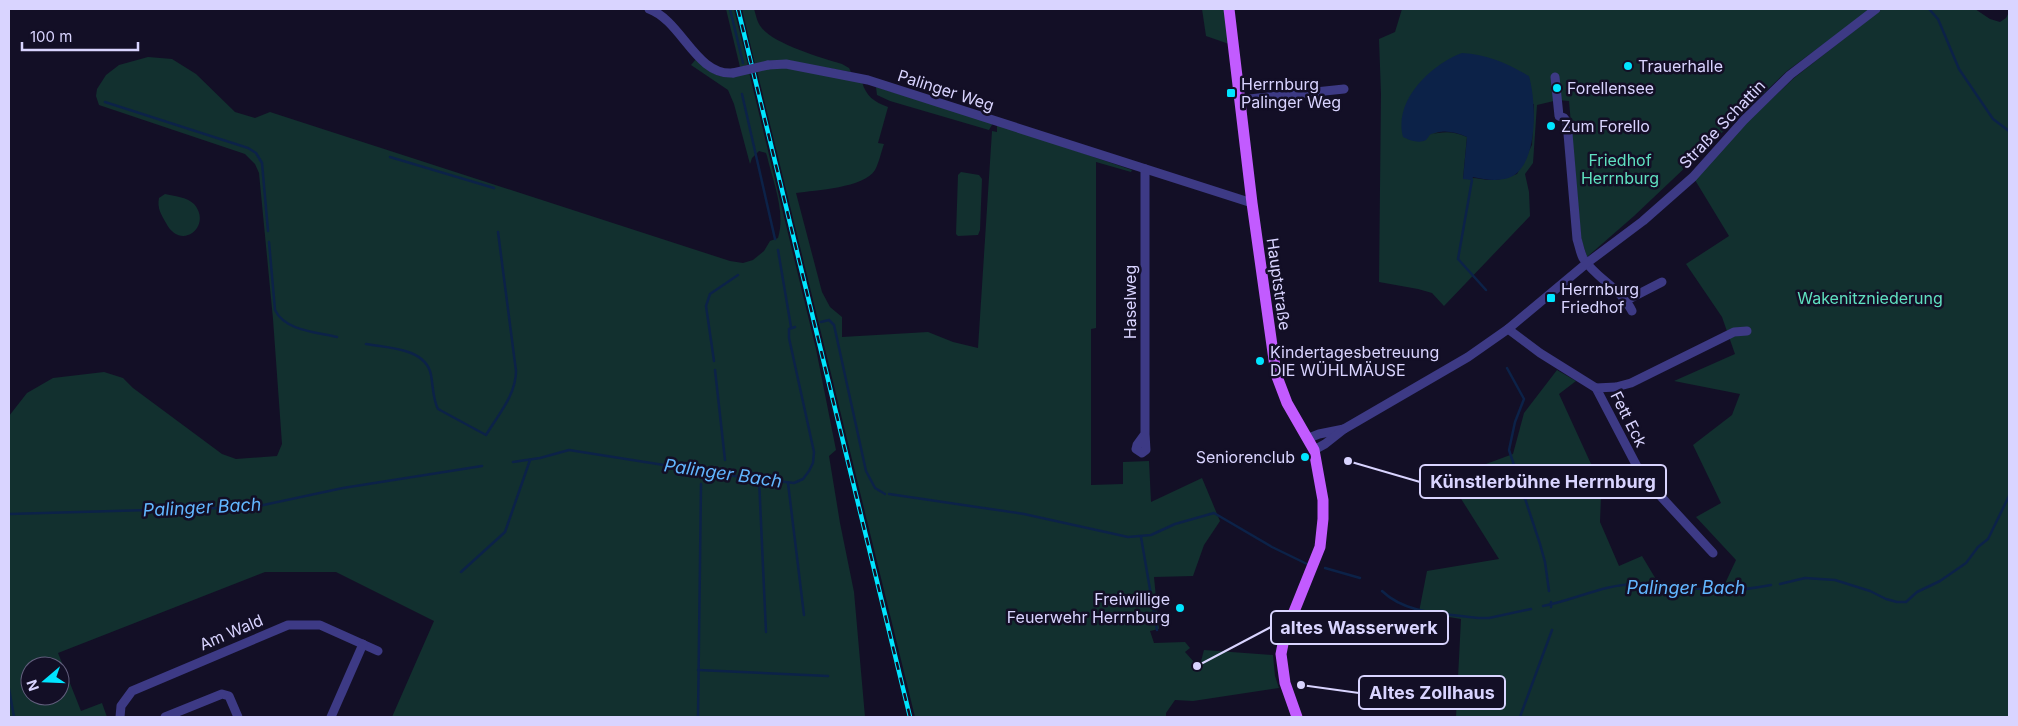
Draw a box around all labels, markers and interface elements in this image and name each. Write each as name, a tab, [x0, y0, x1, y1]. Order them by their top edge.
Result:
scale bar	[22, 20, 139, 52]
text: 100 m	[30, 27, 72, 46]
place label: Trauerhalle	[1638, 56, 1723, 76]
marker: Trauerhalle	[1622, 60, 1634, 72]
street label: Palinger Weg	[895, 65, 997, 115]
place label: Herrnburg Palinger Weg	[1241, 74, 1341, 112]
street label: Straße Schattin	[1675, 76, 1769, 172]
place label: Forellensee	[1567, 78, 1654, 98]
marker: Forellensee	[1551, 82, 1563, 94]
marker: Herrnburg Palinger Weg	[1225, 87, 1237, 99]
place label: Zum Forello	[1561, 116, 1650, 136]
marker: Zum Forello	[1545, 120, 1557, 132]
park label: Friedhof Herrnburg	[1581, 150, 1659, 188]
street label: Hauptstraße	[1263, 237, 1295, 331]
street label: Haselweg	[1120, 265, 1140, 339]
place label: Herrnburg Friedhof	[1561, 279, 1639, 317]
park label: Wakenitzniederung	[1797, 288, 1943, 308]
marker: Herrnburg Friedhof	[1545, 292, 1557, 304]
place label: Kindertagesbetreuung DIE WÜHLMÄUSE	[1270, 342, 1439, 380]
marker: Kindertagesbetreuung DIE WÜHLMÄUSE	[1254, 355, 1266, 367]
street label: Fett Eck	[1606, 388, 1652, 451]
place label: Seniorenclub	[1196, 447, 1295, 467]
marker: Seniorenclub	[1299, 451, 1311, 463]
water label: Palinger Bach	[663, 454, 783, 492]
callout: Künstlerbühne Herrnburg	[1420, 465, 1666, 498]
text: Künstlerbühne Herrnburg	[1430, 471, 1656, 492]
water label: Palinger Bach	[142, 493, 262, 521]
water label: Palinger Bach	[1627, 577, 1745, 598]
place label: Freiwillige Feuerwehr Herrnburg	[1007, 589, 1170, 627]
marker: Freiwillige Feuerwehr Herrnburg	[1174, 602, 1186, 614]
street label: Am Wald	[196, 610, 266, 654]
callout: altes Wasserwerk	[1271, 611, 1448, 644]
text: altes Wasserwerk	[1280, 617, 1438, 638]
north arrow	[20, 656, 70, 706]
callout: Altes Zollhaus	[1359, 676, 1505, 709]
text: N	[22, 678, 42, 693]
text: Altes Zollhaus	[1369, 682, 1495, 703]

